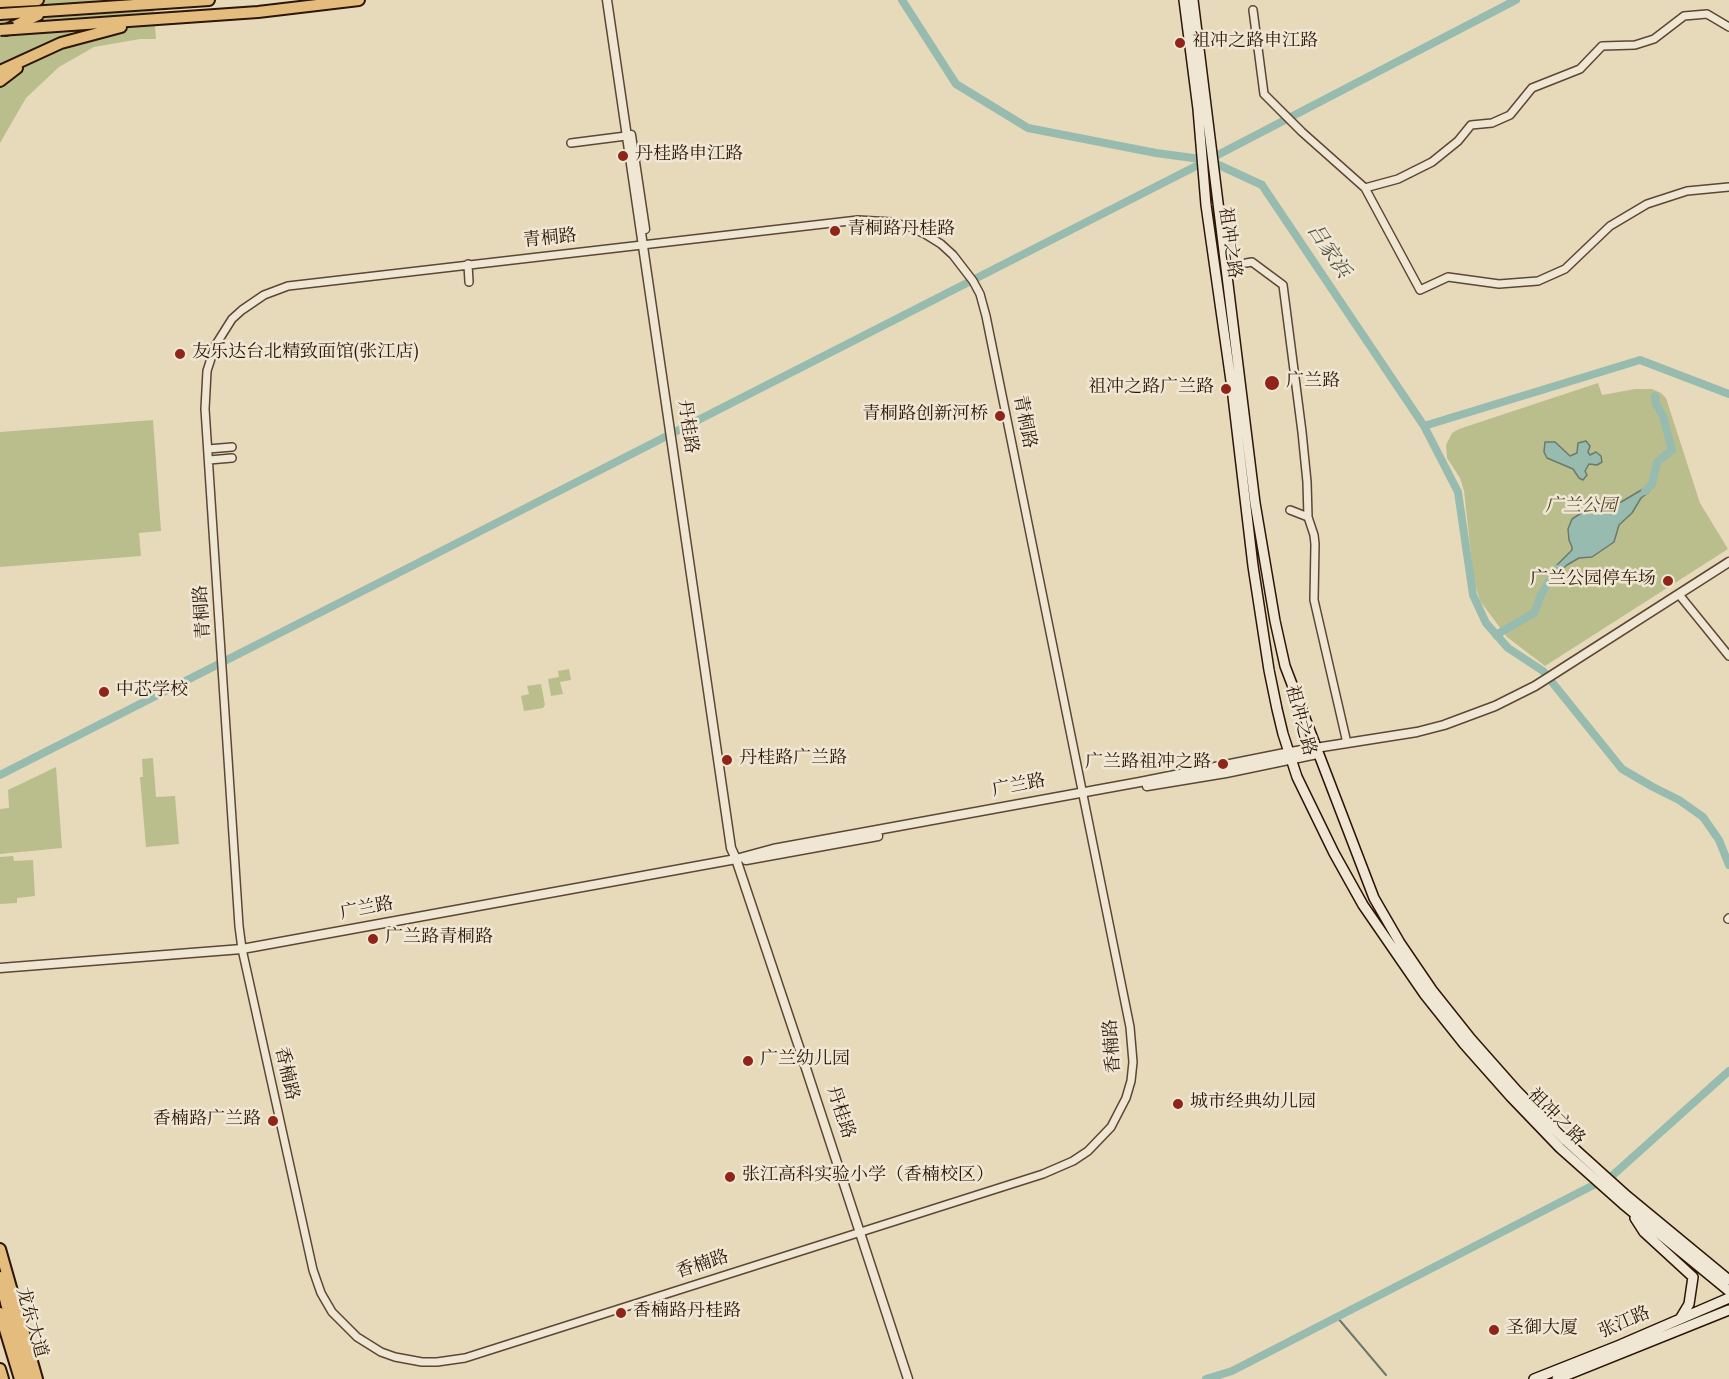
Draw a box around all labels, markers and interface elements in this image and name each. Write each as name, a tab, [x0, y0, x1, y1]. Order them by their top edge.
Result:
place label: 祖冲之路申江路	[1192, 32, 1318, 54]
marker: 祖冲之路申江路	[1173, 36, 1187, 50]
place label: 丹桂路申江路	[635, 145, 743, 167]
marker: 丹桂路申江路	[616, 149, 630, 163]
street label: 祖冲之路	[1212, 206, 1244, 280]
place label: 青桐路丹桂路	[847, 220, 955, 242]
water label: 吕家浜	[1300, 220, 1354, 284]
marker: 青桐路丹桂路	[828, 224, 842, 238]
street label: 青桐路	[522, 226, 578, 254]
place label: 友乐达台北精致面馆(张江店)	[192, 343, 418, 365]
marker: 友乐达台北精致面馆(张江店)	[173, 347, 187, 361]
place label: 广兰路	[1286, 372, 1340, 394]
marker: 广兰路	[1263, 374, 1281, 392]
place label: 祖冲之路广兰路	[1088, 378, 1214, 400]
marker: 祖冲之路广兰路	[1219, 382, 1233, 396]
street label: 青桐路	[1007, 393, 1039, 451]
street label: 丹桂路	[672, 399, 700, 455]
place label: 青桐路创新河桥	[862, 405, 988, 427]
marker: 青桐路创新河桥	[993, 409, 1007, 423]
park label: 广兰公园	[1545, 497, 1617, 519]
place label: 广兰公园停车场	[1530, 570, 1656, 592]
marker: 广兰公园停车场	[1661, 574, 1675, 588]
street label: 青桐路	[191, 584, 217, 640]
place label: 中芯学校	[116, 681, 188, 703]
street label: 祖冲之路	[1279, 683, 1319, 759]
marker: 中芯学校	[97, 685, 111, 699]
place label: 丹桂路广兰路	[739, 749, 847, 771]
marker: 丹桂路广兰路	[720, 753, 734, 767]
place label: 广兰路祖冲之路	[1085, 753, 1211, 775]
marker: 广兰路祖冲之路	[1216, 757, 1230, 771]
street label: 广兰路	[990, 771, 1048, 803]
street label: 广兰路	[338, 894, 396, 926]
place label: 广兰路青桐路	[385, 928, 493, 950]
marker: 广兰路青桐路	[366, 932, 380, 946]
street label: 香楠路	[1101, 1018, 1127, 1074]
street label: 香楠路	[268, 1045, 302, 1103]
place label: 广兰幼儿园	[760, 1050, 850, 1072]
marker: 广兰幼儿园	[741, 1054, 755, 1068]
street label: 丹桂路	[820, 1084, 858, 1142]
street label: 祖冲之路	[1522, 1085, 1588, 1151]
place label: 城市经典幼儿园	[1190, 1093, 1316, 1115]
marker: 城市经典幼儿园	[1171, 1097, 1185, 1111]
place label: 香楠路广兰路	[153, 1110, 261, 1132]
marker: 香楠路广兰路	[266, 1114, 280, 1128]
place label: 张江高科实验小学（香楠校区）	[742, 1166, 994, 1188]
marker: 张江高科实验小学（香楠校区）	[723, 1170, 737, 1184]
street label: 香楠路	[674, 1247, 732, 1285]
street label: 龙东大道	[10, 1285, 50, 1361]
place label: 香楠路丹桂路	[633, 1302, 741, 1324]
street label: 张江路	[1596, 1304, 1654, 1344]
marker: 香楠路丹桂路	[614, 1306, 628, 1320]
place label: 圣御大厦	[1506, 1319, 1578, 1341]
marker: 圣御大厦	[1487, 1323, 1501, 1337]

